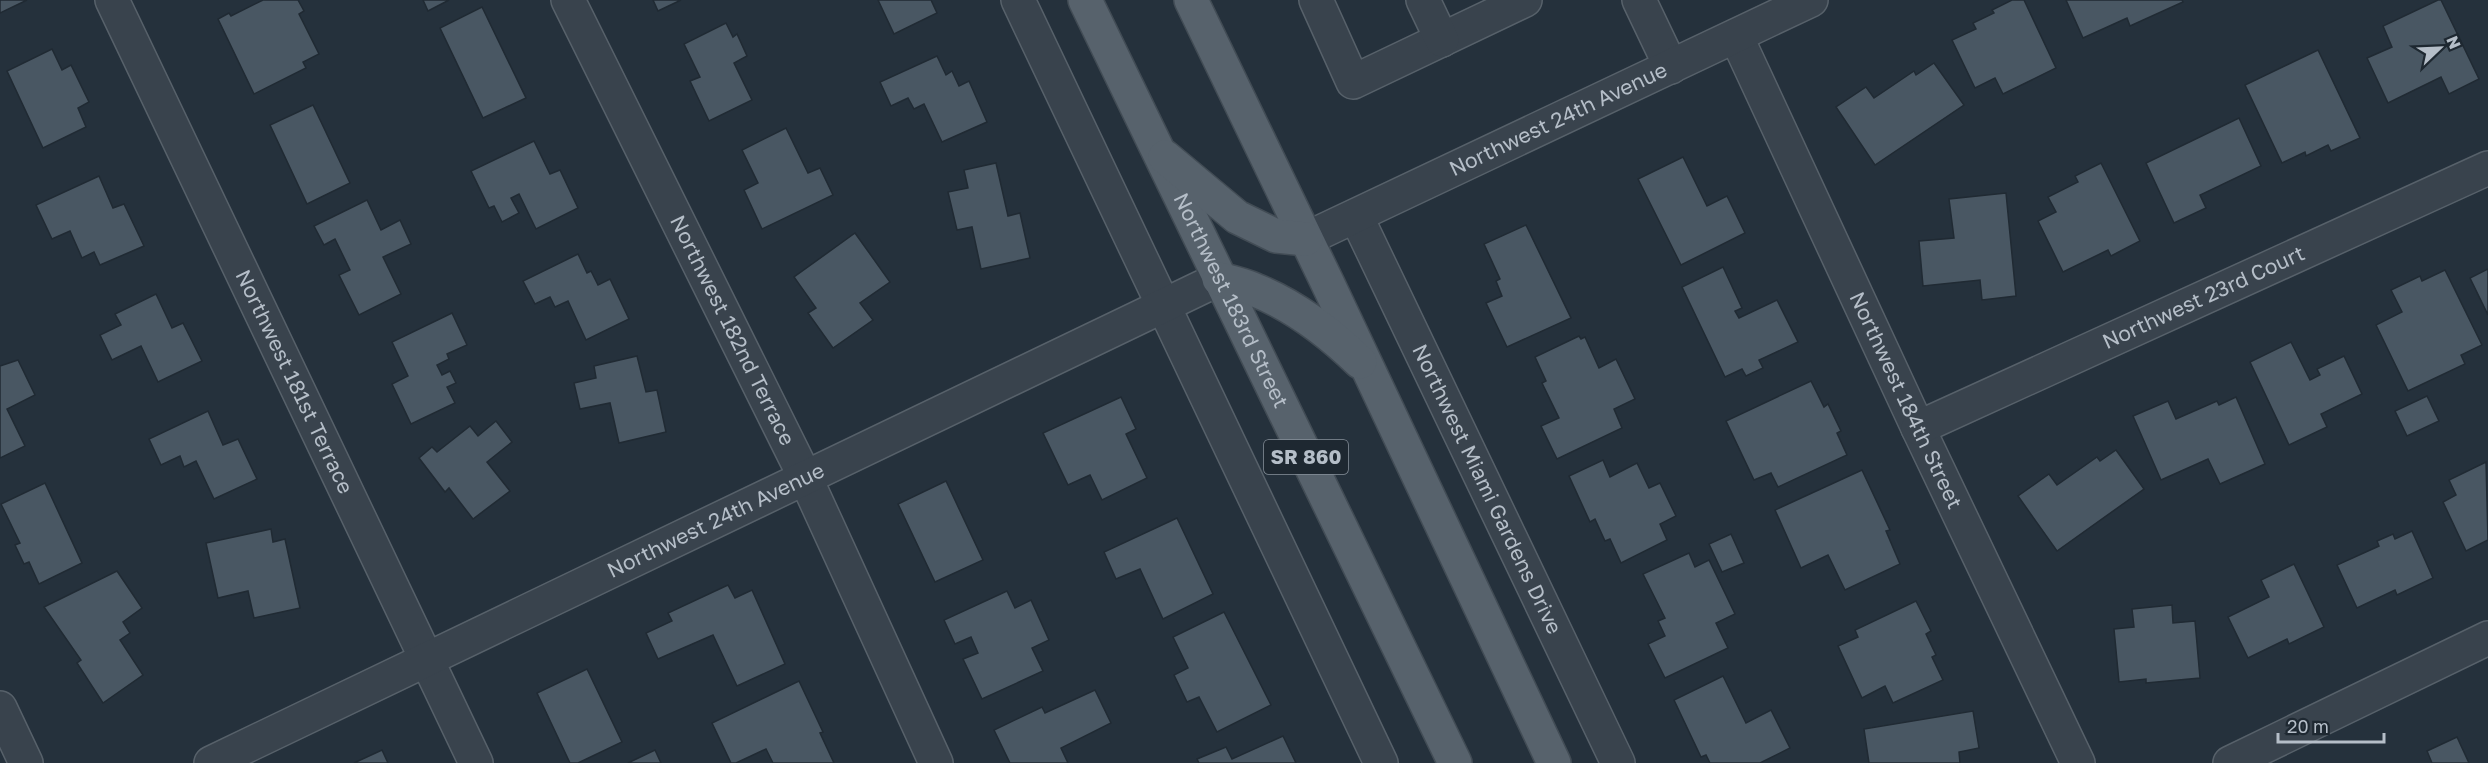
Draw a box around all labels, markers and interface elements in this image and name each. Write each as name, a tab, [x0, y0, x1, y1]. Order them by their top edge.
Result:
north arrow	[2410, 18, 2470, 78]
text: N	[2442, 33, 2465, 52]
street label: Northwest 24th Avenue	[1445, 56, 1671, 181]
street label: Northwest 183rd Street	[1168, 188, 1295, 412]
street label: Northwest 182nd Terrace	[665, 211, 801, 449]
street label: Northwest 23rd Court	[2098, 239, 2308, 354]
street label: Northwest 181st Terrace	[231, 265, 360, 498]
street label: Northwest 184th Street	[1845, 287, 1969, 513]
street label: Northwest Miami Gardens Drive	[1407, 340, 1568, 638]
road number: SR 860	[1264, 440, 1348, 474]
street label: Northwest 24th Avenue	[603, 457, 828, 583]
scale bar	[2278, 706, 2384, 744]
text: 20 m	[2287, 715, 2329, 737]

